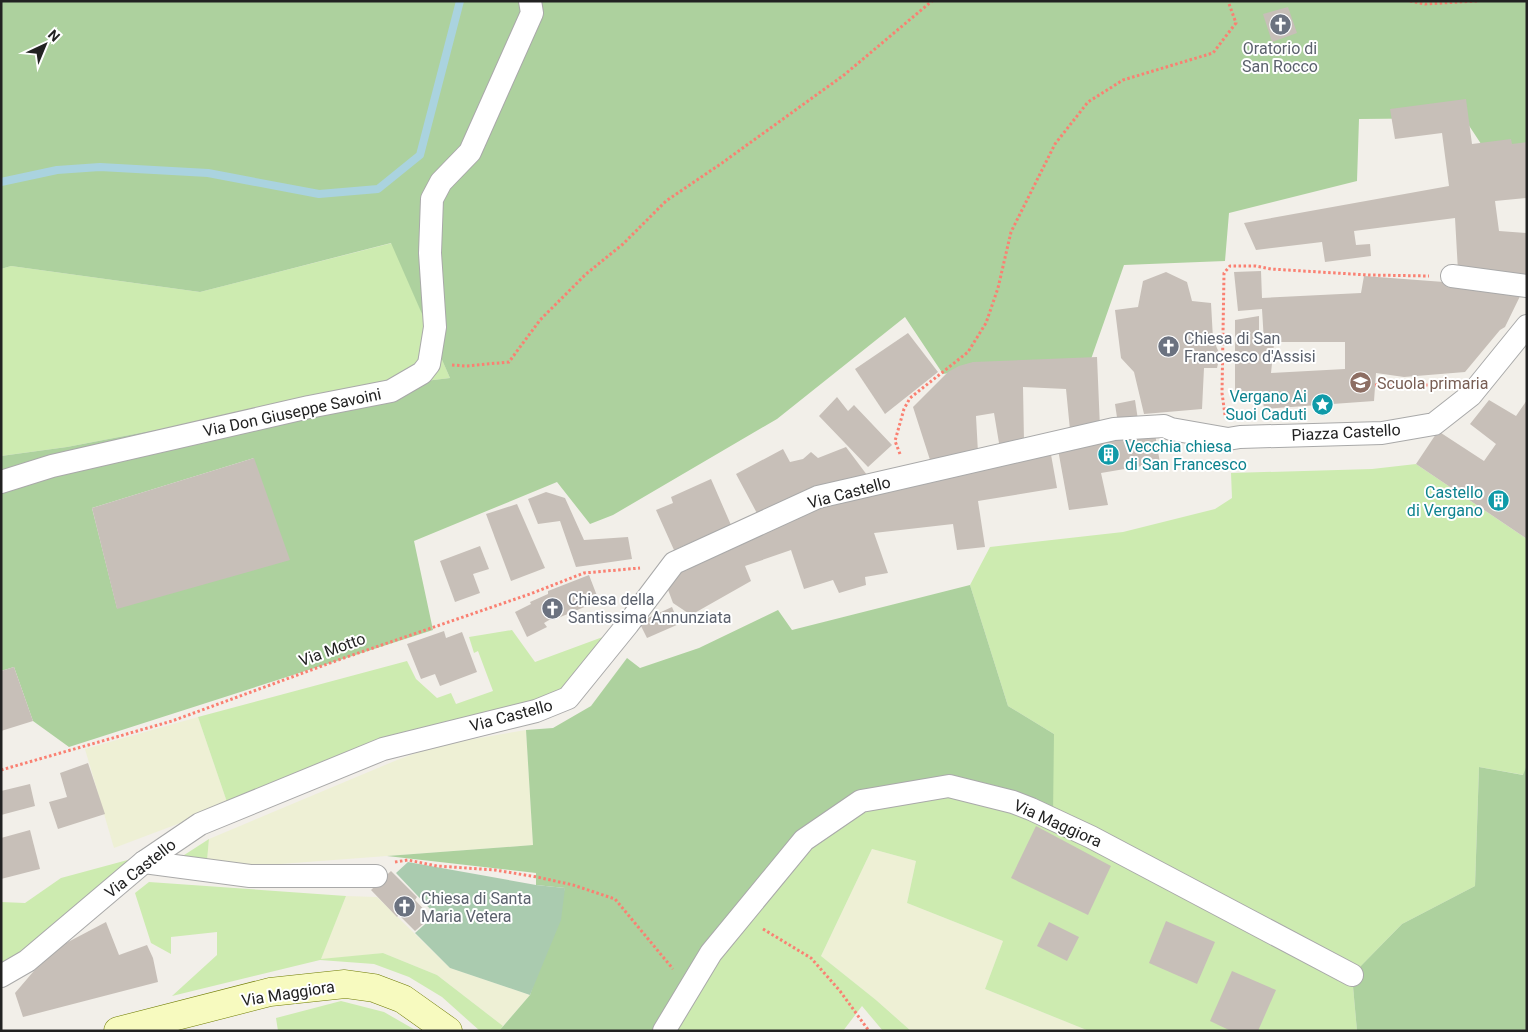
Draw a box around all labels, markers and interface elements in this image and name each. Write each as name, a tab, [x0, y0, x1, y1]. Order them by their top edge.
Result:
church icon: Oratorio di San Rocco	[1268, 12, 1292, 36]
north arrow	[20, 20, 70, 70]
text: N	[45, 26, 63, 45]
place label: Oratorio di San Rocco	[1242, 39, 1318, 76]
place label: Chiesa di San Francesco d'Assisi	[1184, 329, 1316, 366]
church icon: Chiesa di San Francesco d'Assisi	[1156, 335, 1180, 359]
school or university icon: Scuola primaria	[1349, 371, 1373, 395]
place label: Scuola primaria	[1377, 374, 1488, 393]
street label: Via Don Giuseppe Savoini	[201, 384, 383, 441]
place label: Vergano Ai Suoi Caduti	[1226, 387, 1307, 424]
place icon: Vergano Ai Suoi Caduti	[1311, 393, 1335, 417]
street label: Piazza Castello	[1291, 420, 1401, 445]
place label: Vecchia chiesa di San Francesco	[1125, 437, 1247, 474]
building icon: Vecchia chiesa di San Francesco	[1097, 443, 1121, 467]
street label: Via Castello	[806, 472, 893, 513]
place label: Castello di Vergano	[1407, 483, 1483, 520]
building icon: Castello di Vergano	[1487, 489, 1511, 513]
place label: Chiesa della Santissima Annunziata	[568, 590, 732, 627]
church icon: Chiesa della Santissima Annunziata	[540, 596, 564, 620]
street label: Via Motto	[296, 629, 368, 670]
street label: Via Castello	[468, 695, 555, 736]
street label: Via Maggiora	[1011, 796, 1105, 851]
street label: Via Castello	[101, 835, 180, 902]
place label: Chiesa di Santa Maria Vetera	[421, 889, 531, 926]
church icon: Chiesa di Santa Maria Vetera	[393, 895, 417, 919]
street label: Via Maggiora	[240, 977, 336, 1010]

